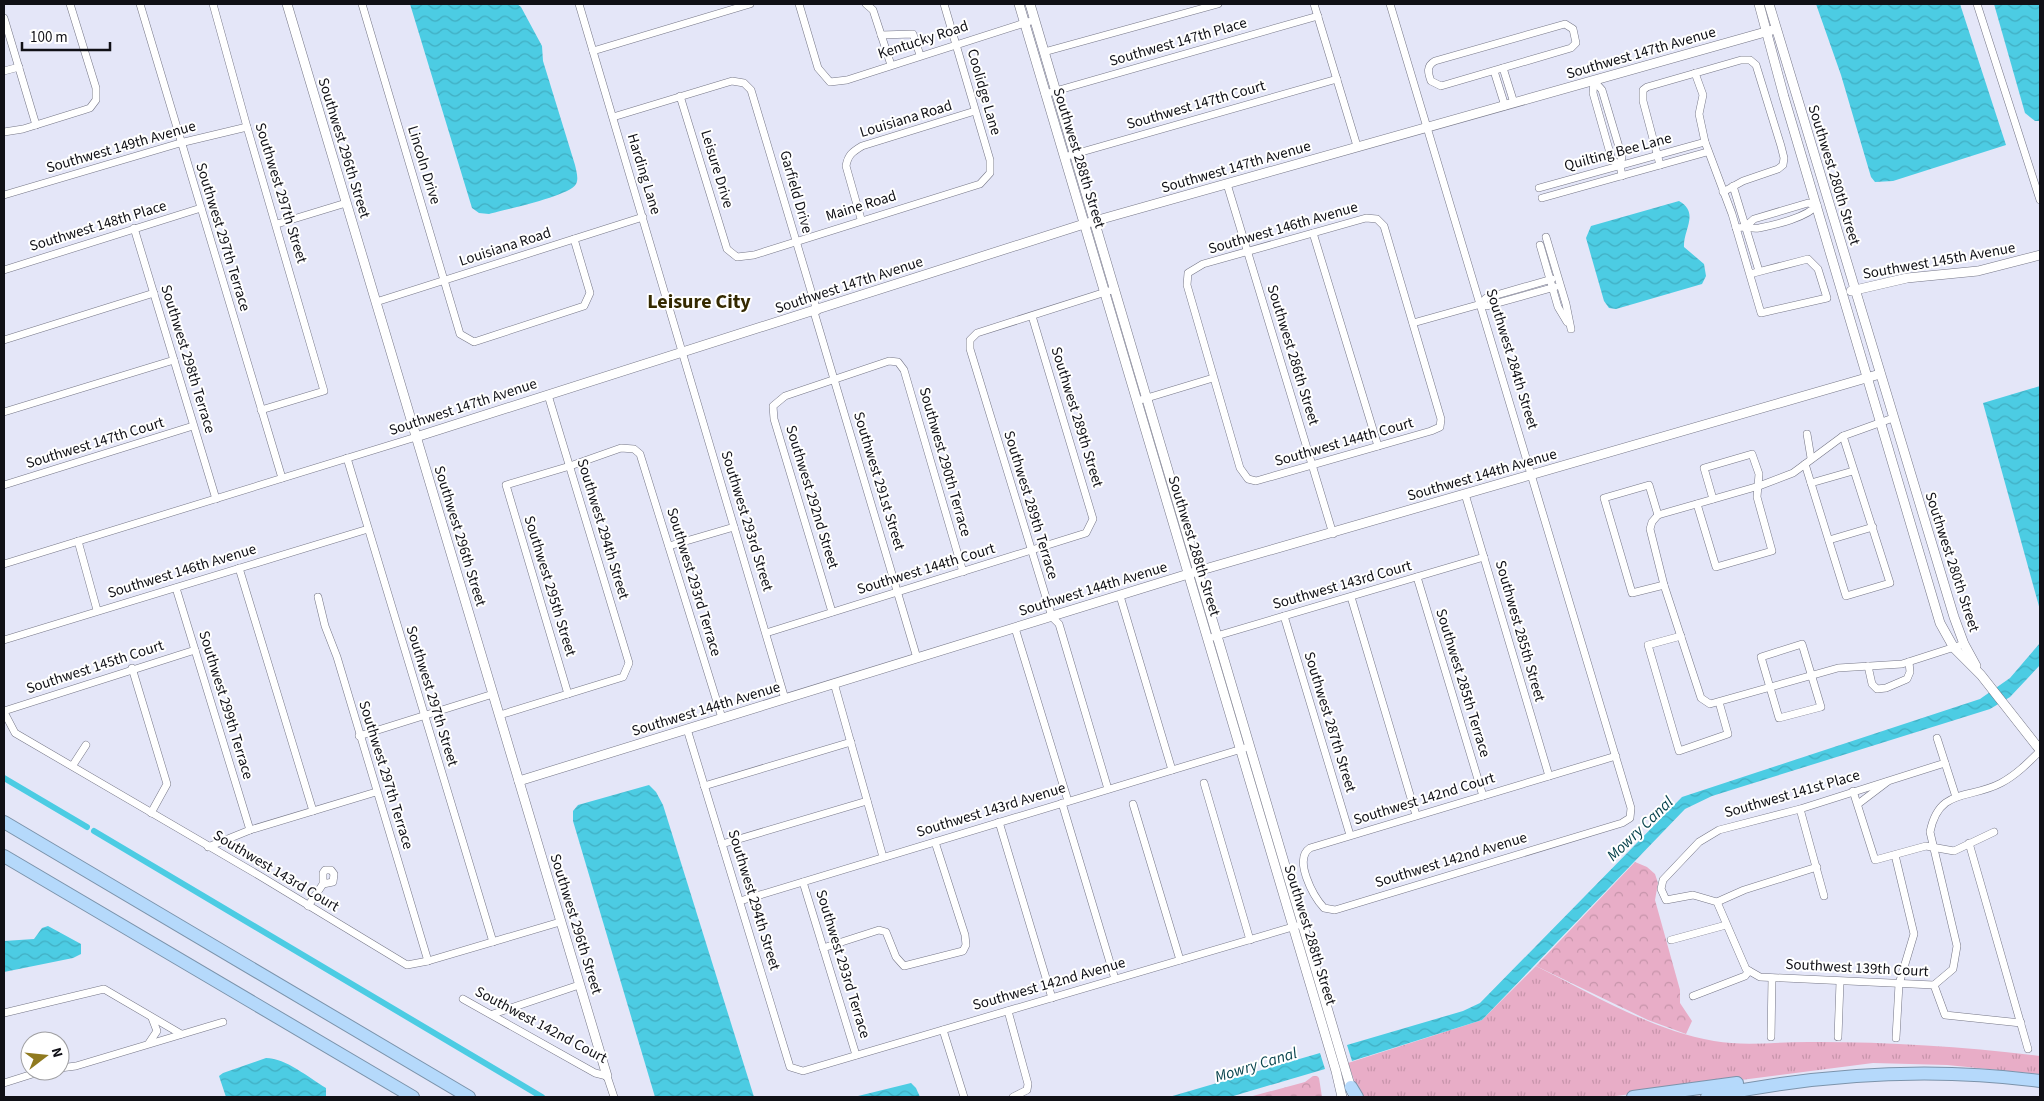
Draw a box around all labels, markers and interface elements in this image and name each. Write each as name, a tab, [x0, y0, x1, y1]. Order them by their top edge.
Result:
street label: Southwest 147th Place	[1107, 12, 1249, 72]
street label: Kentucky Road	[875, 16, 971, 64]
scale bar	[22, 20, 110, 52]
street label: Southwest 147th Avenue	[1564, 22, 1718, 84]
text: 100 m	[30, 27, 68, 48]
street label: Coolidge Lane	[962, 46, 1006, 138]
street label: Southwest 296th Street	[313, 75, 375, 221]
street label: Southwest 147th Court	[1124, 75, 1268, 135]
street label: Southwest 288th Street	[1048, 85, 1110, 231]
street label: Louisiana Road	[857, 95, 955, 143]
street label: Southwest 280th Street	[1803, 102, 1865, 248]
street label: Southwest 149th Avenue	[44, 116, 198, 178]
street label: Southwest 297th Street	[250, 120, 312, 266]
street label: Lincoln Drive	[402, 123, 446, 207]
street label: Leisure Drive	[695, 127, 739, 211]
street label: Quilting Bee Lane	[1562, 128, 1674, 176]
street label: Harding Lane	[622, 131, 666, 217]
street label: Southwest 147th Avenue	[1159, 136, 1313, 198]
street label: Garfield Drive	[774, 148, 818, 236]
street label: Southwest 297th Terrace	[190, 160, 256, 314]
street label: Maine Road	[823, 185, 899, 227]
street label: Southwest 148th Place	[27, 195, 169, 257]
street label: Southwest 146th Avenue	[1206, 197, 1360, 259]
street label: Louisiana Road	[456, 222, 554, 272]
street label: Southwest 145th Avenue	[1861, 237, 2017, 285]
street label: Southwest 147th Avenue	[772, 251, 926, 319]
street label: Southwest 298th Terrace	[155, 282, 221, 436]
street label: Southwest 286th Street	[1262, 282, 1324, 428]
street label: Southwest 284th Street	[1481, 286, 1543, 432]
district label: Leisure City	[647, 288, 751, 316]
street label: Southwest 289th Street	[1046, 344, 1108, 490]
street label: Southwest 147th Avenue	[386, 373, 540, 441]
street label: Southwest 290th Terrace	[914, 385, 976, 539]
street label: Southwest 291st Street	[848, 409, 910, 553]
street label: Southwest 147th Court	[23, 412, 167, 474]
street label: Southwest 144th Court	[1272, 412, 1416, 472]
street label: Southwest 292nd Street	[780, 423, 844, 571]
street label: Southwest 289th Terrace	[998, 428, 1064, 582]
street label: Southwest 144th Avenue	[1405, 444, 1559, 506]
street label: Southwest 293rd Street	[716, 448, 778, 594]
street label: Southwest 294th Street	[572, 456, 634, 602]
street label: Southwest 296th Street	[429, 463, 491, 609]
street label: Southwest 288th Street	[1163, 473, 1225, 619]
street label: Southwest 280th Street	[1919, 489, 1985, 635]
street label: Southwest 293rd Terrace	[661, 505, 727, 659]
street label: Southwest 295th Street	[519, 513, 581, 659]
street label: Southwest 146th Avenue	[105, 538, 259, 604]
street label: Southwest 144th Court	[854, 538, 998, 600]
street label: Southwest 143rd Court	[1270, 555, 1414, 615]
street label: Southwest 144th Avenue	[1016, 556, 1170, 622]
street label: Southwest 285th Street	[1490, 558, 1550, 704]
street label: Southwest 285th Terrace	[1430, 606, 1496, 760]
street label: Southwest 297th Street	[401, 623, 463, 769]
street label: Southwest 299th Terrace	[193, 628, 259, 782]
street label: Southwest 145th Court	[24, 635, 166, 699]
street label: Southwest 287th Street	[1299, 649, 1361, 795]
street label: Southwest 144th Avenue	[629, 676, 783, 742]
street label: Southwest 297th Terrace	[353, 698, 419, 852]
street label: Southwest 141st Place	[1722, 765, 1862, 823]
street label: Southwest 142nd Court	[1351, 768, 1497, 830]
street label: Southwest 143rd Avenue	[914, 777, 1068, 843]
water label: Mowry Canal	[1602, 792, 1678, 866]
street label: Southwest 143rd Court	[209, 825, 343, 917]
street label: Southwest 294th Street	[723, 827, 785, 973]
street label: Southwest 142nd Avenue	[1372, 827, 1530, 893]
street label: Southwest 296th Street	[545, 851, 607, 997]
street label: Southwest 288th Street	[1279, 862, 1341, 1008]
street label: Southwest 293rd Terrace	[810, 887, 876, 1041]
street label: Southwest 142nd Avenue	[970, 952, 1128, 1016]
street label: Southwest 139th Court	[1785, 954, 1929, 982]
street label: Southwest 142nd Court	[471, 981, 611, 1069]
north arrow	[20, 1031, 70, 1081]
water label: Mowry Canal	[1212, 1042, 1300, 1088]
text: N	[46, 1045, 67, 1060]

